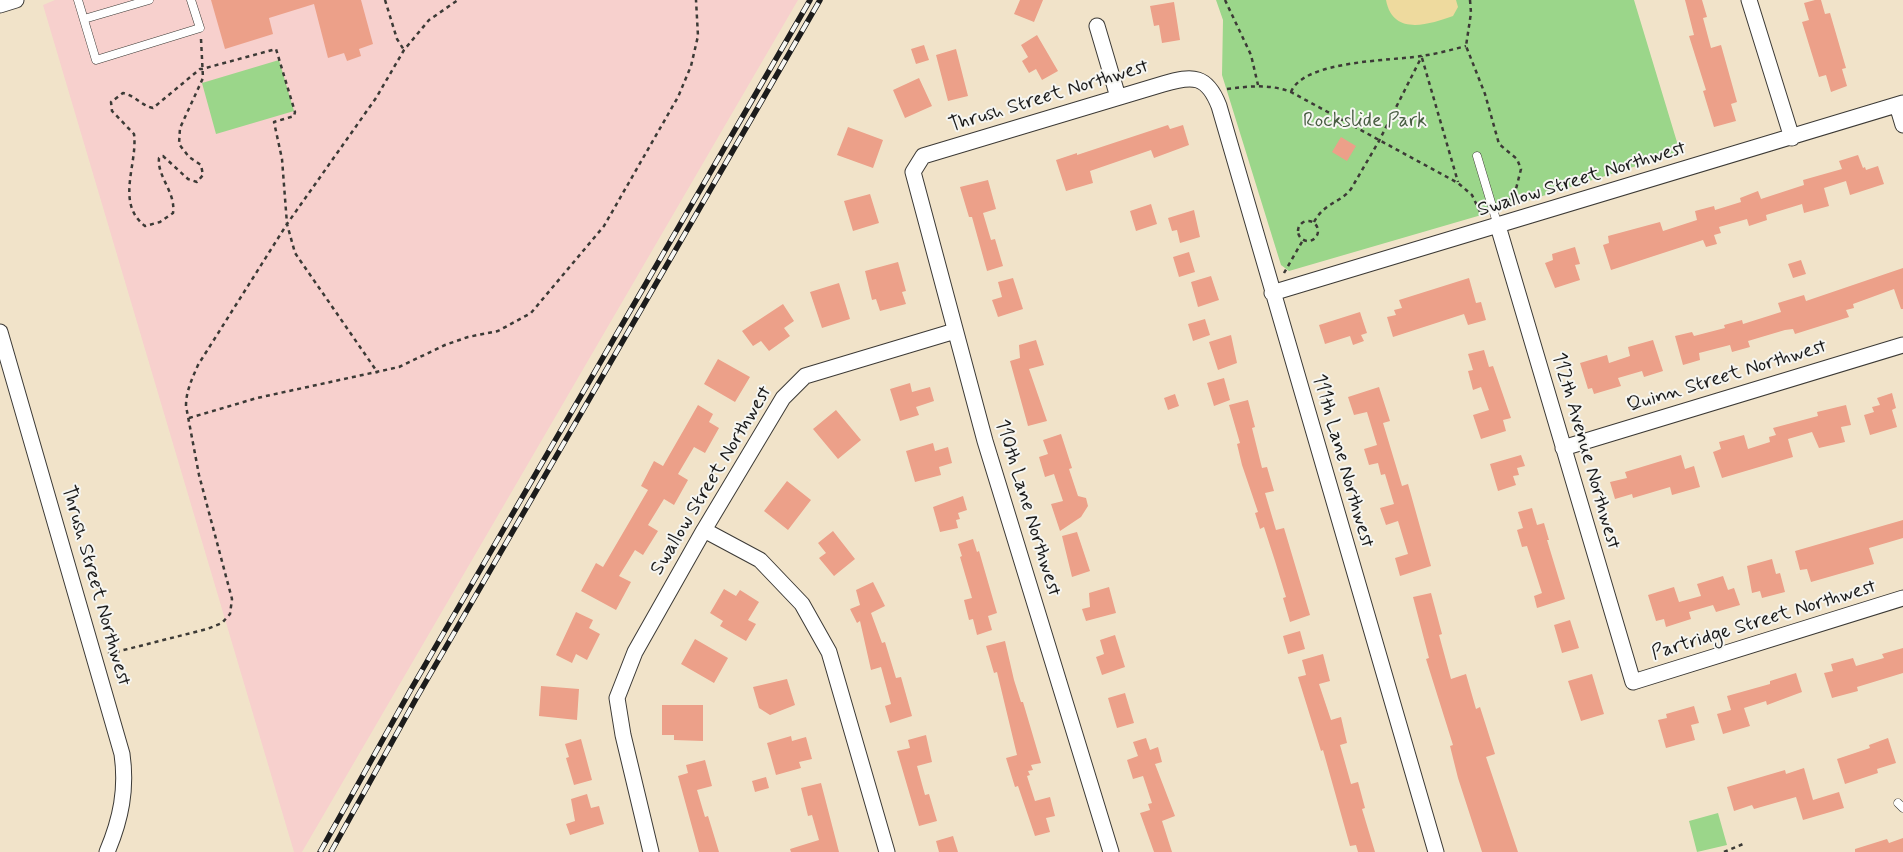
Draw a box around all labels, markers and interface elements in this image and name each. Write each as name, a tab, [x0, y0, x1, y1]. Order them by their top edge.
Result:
street label: Thrush Street Northwest	[946, 55, 1152, 139]
park label: Rockslide Park	[1303, 110, 1427, 134]
street label: Swallow Street Northwest	[1475, 137, 1689, 223]
street label: Quinn Street Northwest	[1624, 335, 1830, 419]
street label: 112th Avenue Northwest	[1545, 350, 1625, 552]
street label: 111th Lane Northwest	[1306, 371, 1378, 551]
street label: Swallow Street Northwest	[646, 382, 778, 580]
street label: 110th Lane Northwest	[989, 417, 1065, 599]
street label: Thrush Street Northwest	[55, 483, 135, 689]
street label: Partridge Street Northwest	[1649, 575, 1879, 667]

